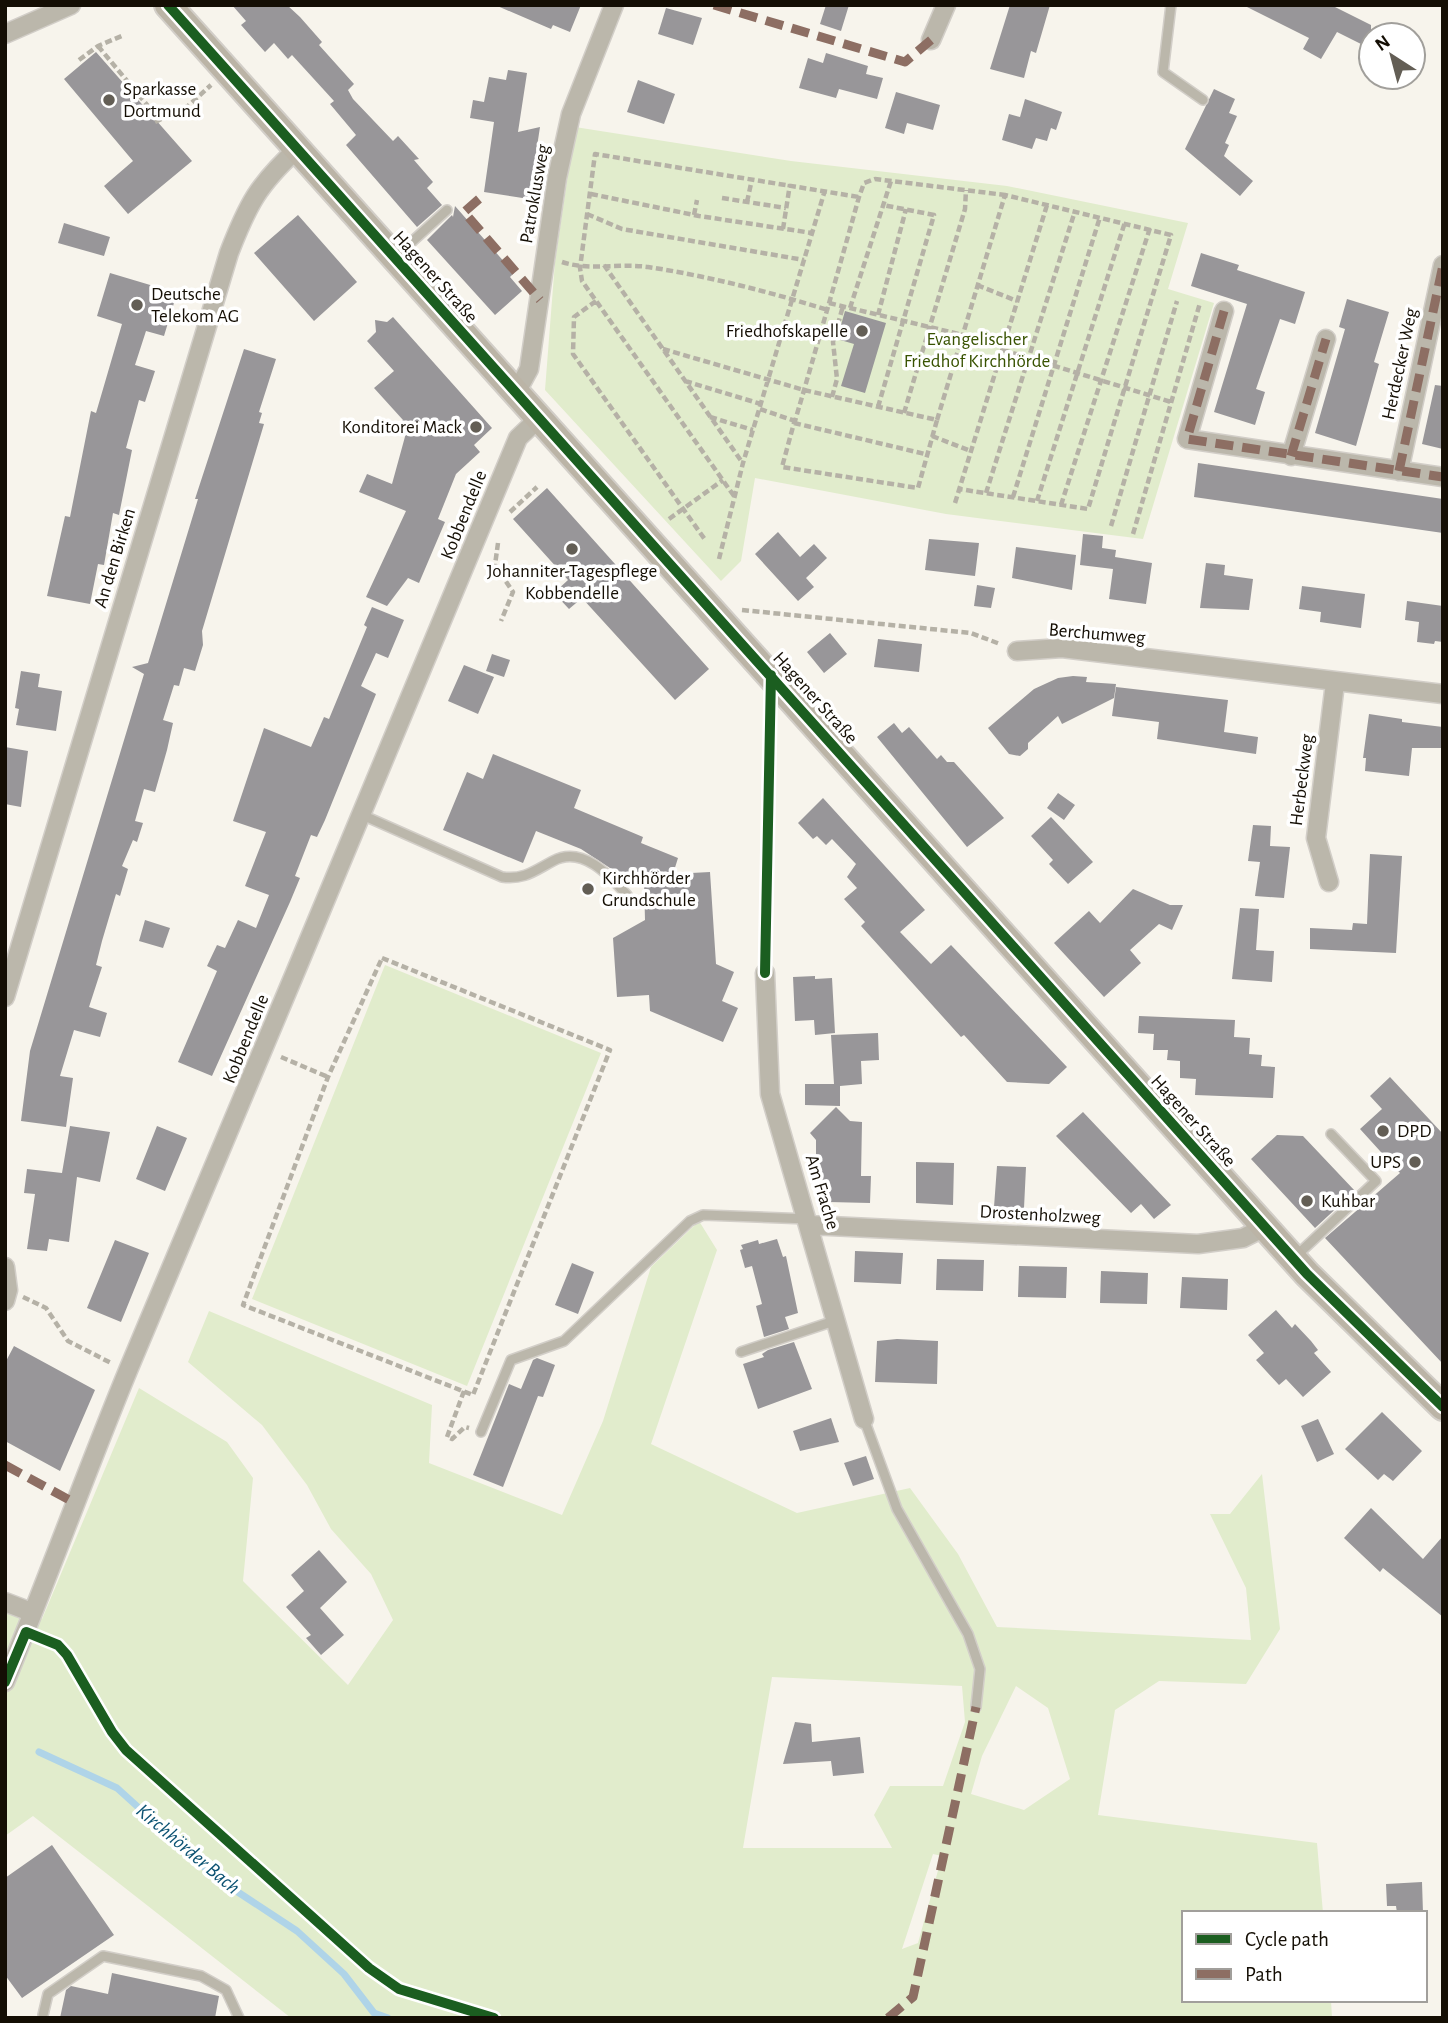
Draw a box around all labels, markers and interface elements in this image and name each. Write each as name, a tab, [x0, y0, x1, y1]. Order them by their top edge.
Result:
north arrow	[1357, 21, 1427, 91]
text: N	[1372, 32, 1394, 55]
place label: Sparkasse Dortmund	[123, 80, 201, 121]
marker: Sparkasse Dortmund	[101, 92, 117, 108]
street label: Patroklusweg	[517, 142, 553, 245]
street label: Hagener Straße	[389, 227, 481, 327]
place label: Deutsche Telekom AG	[151, 285, 239, 326]
marker: Deutsche Telekom AG	[129, 297, 145, 313]
street label: Herdecker Weg	[1379, 306, 1421, 422]
place label: Friedhofskapelle	[726, 322, 848, 341]
marker: Friedhofskapelle	[854, 323, 870, 339]
park label: Evangelischer Friedhof Kirchhörde	[904, 330, 1050, 371]
place label: Konditorei Mack	[342, 418, 462, 437]
marker: Konditorei Mack	[468, 419, 484, 435]
street label: Kobbendelle	[438, 468, 490, 562]
street label: An den Birken	[91, 506, 139, 610]
marker: Johanniter-Tagespflege Kobbendelle	[564, 541, 580, 557]
place label: Johanniter-Tagespflege Kobbendelle	[487, 562, 657, 603]
street label: Berchumweg	[1048, 620, 1147, 648]
street label: Hagener Straße	[769, 648, 861, 748]
street label: Herbeckweg	[1287, 732, 1317, 827]
place label: Kirchhörder Grundschule	[602, 869, 696, 910]
marker: Kirchhörder Grundschule	[580, 881, 596, 897]
street label: Kobbendelle	[220, 992, 272, 1086]
street label: Hagener Straße	[1147, 1071, 1239, 1171]
place label: DPD	[1397, 1122, 1431, 1141]
marker: DPD	[1375, 1123, 1391, 1139]
street label: Am Frache	[802, 1152, 842, 1232]
place label: UPS	[1370, 1153, 1401, 1172]
marker: UPS	[1407, 1154, 1423, 1170]
place label: Kuhbar	[1321, 1192, 1375, 1211]
marker: Kuhbar	[1299, 1193, 1315, 1209]
street label: Drostenholzweg	[979, 1202, 1102, 1228]
water label: Kirchhörder Bach	[132, 1800, 244, 1898]
legend	[1182, 1911, 1427, 2002]
text: Cycle path	[1245, 1929, 1329, 1950]
text: Path	[1245, 1964, 1283, 1985]

